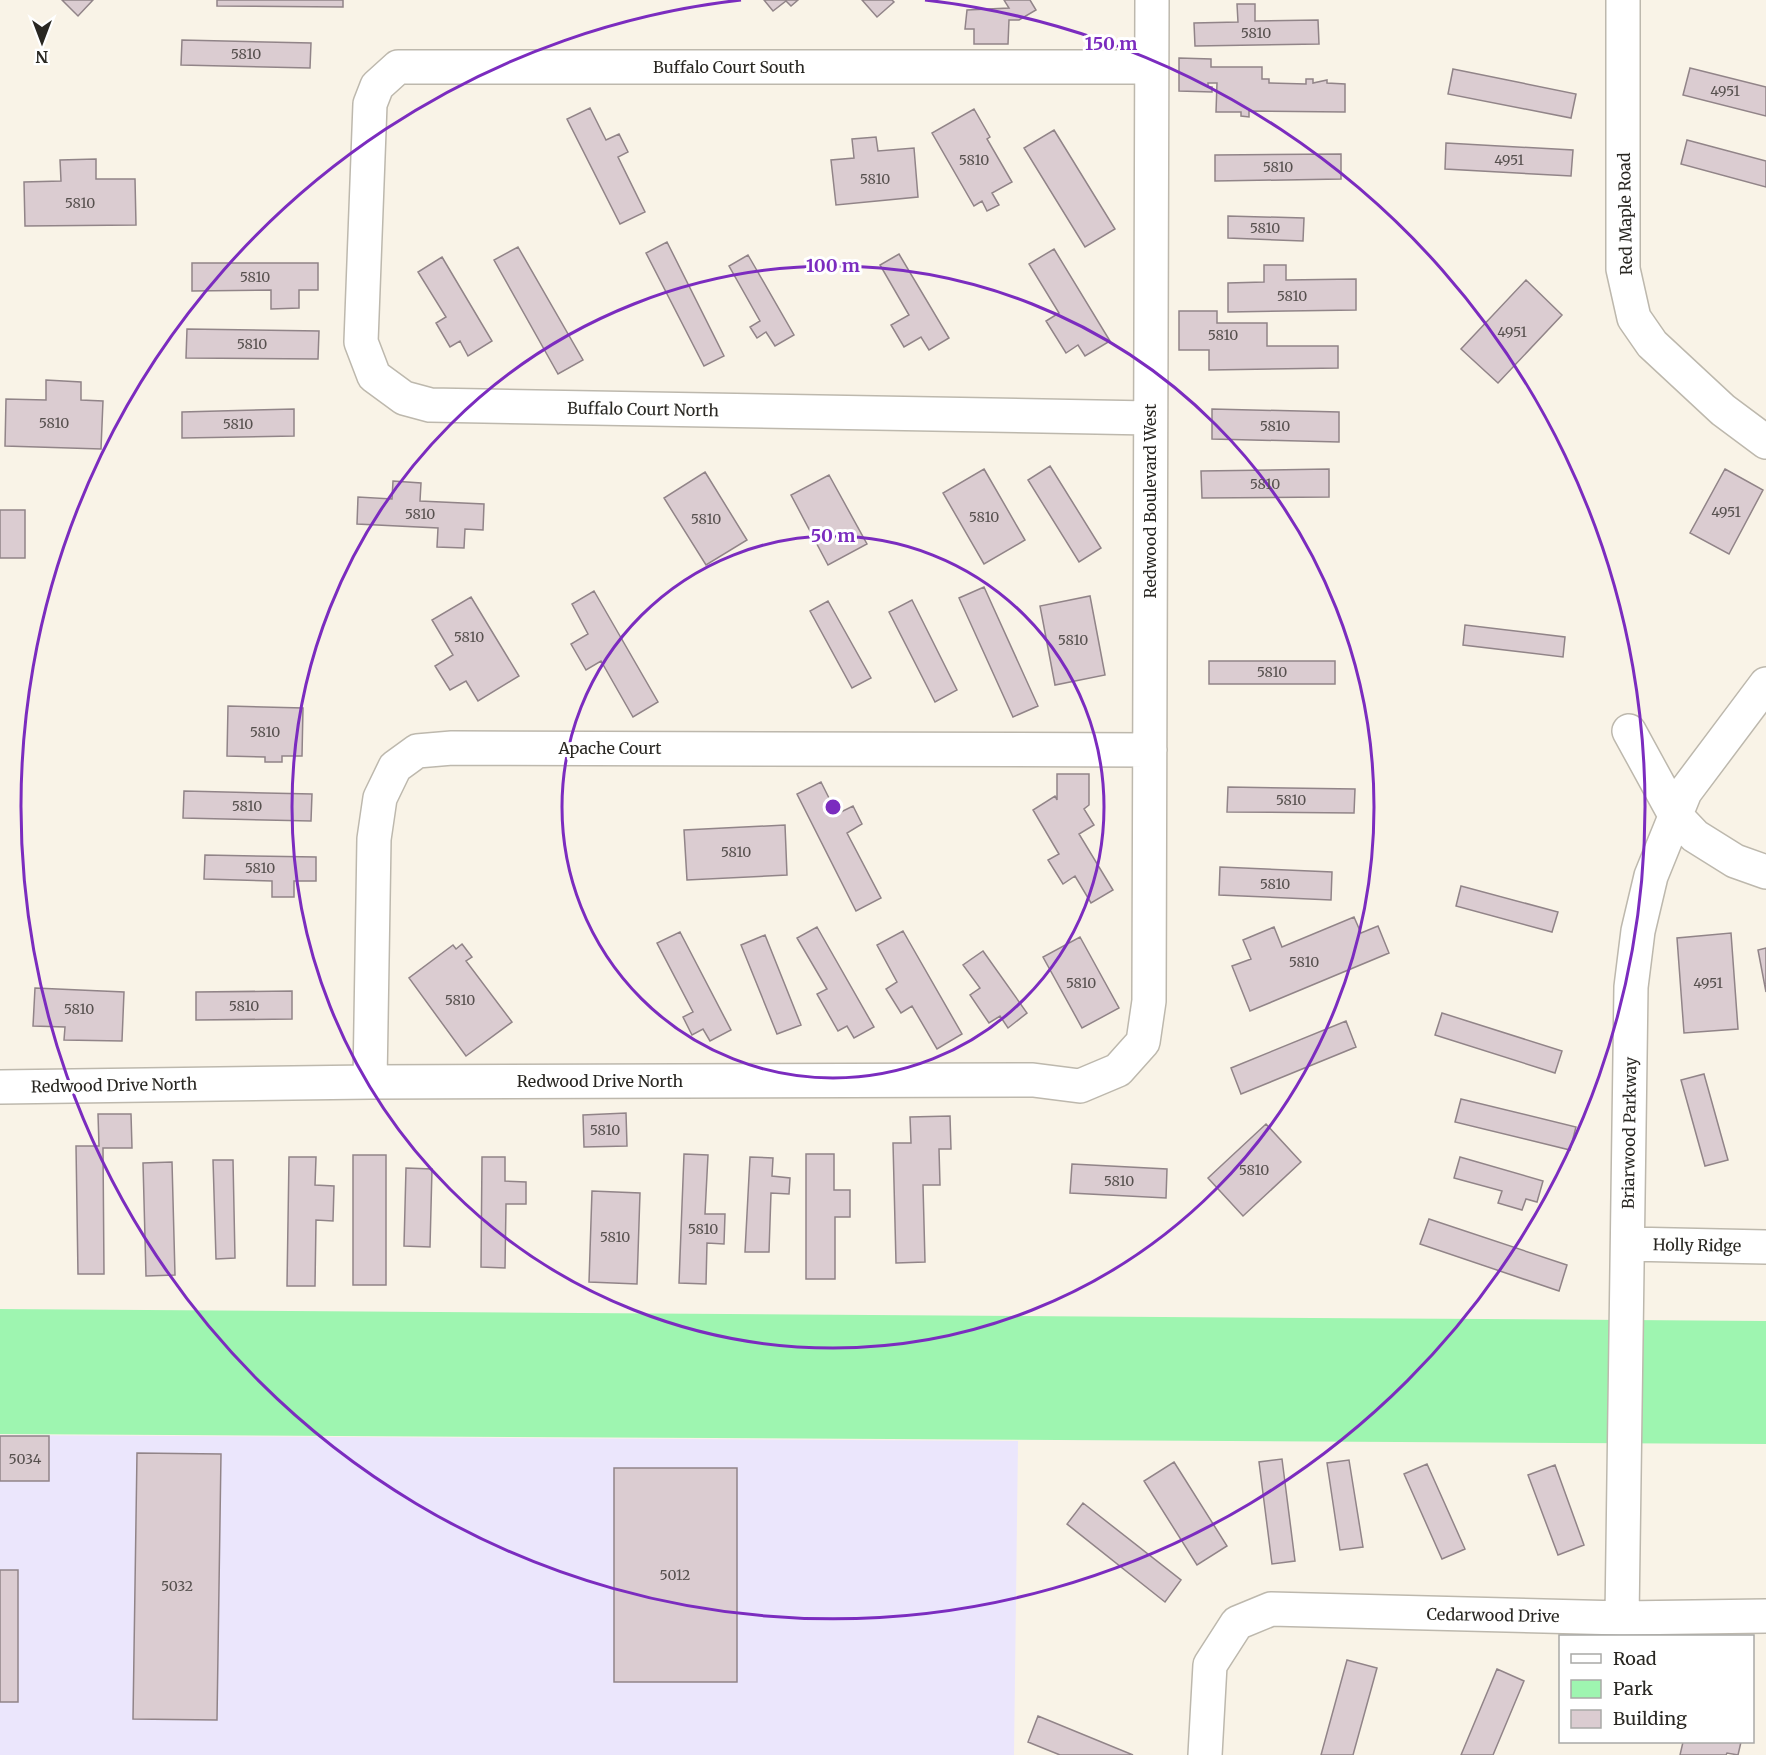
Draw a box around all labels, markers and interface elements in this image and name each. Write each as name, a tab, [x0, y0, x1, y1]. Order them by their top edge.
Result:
north arrow	[12, 12, 72, 72]
house number: 5810	[1241, 24, 1271, 42]
text: 150 m	[1085, 32, 1137, 55]
house number: 5810	[231, 45, 261, 63]
text: N	[35, 47, 48, 67]
street label: Buffalo Court South	[653, 57, 805, 77]
house number: 4951	[1710, 82, 1740, 100]
house number: 5810	[959, 151, 989, 169]
house number: 4951	[1494, 151, 1524, 169]
street label: Red Maple Road	[1614, 152, 1636, 276]
house number: 5810	[1263, 158, 1293, 176]
house number: 5810	[860, 170, 890, 188]
house number: 5810	[65, 194, 95, 212]
house number: 5810	[1250, 219, 1280, 237]
text: 100 m	[806, 254, 860, 277]
house number: 5810	[240, 268, 270, 286]
house number: 5810	[1277, 287, 1307, 305]
house number: 4951	[1497, 323, 1527, 341]
house number: 5810	[1208, 326, 1238, 344]
house number: 5810	[237, 335, 267, 353]
street label: Buffalo Court North	[567, 398, 720, 420]
street label: Redwood Boulevard West	[1140, 403, 1160, 599]
house number: 5810	[39, 414, 69, 432]
house number: 5810	[223, 415, 253, 433]
house number: 5810	[1260, 417, 1290, 435]
house number: 5810	[1250, 475, 1280, 493]
house number: 4951	[1711, 503, 1741, 521]
house number: 5810	[405, 505, 435, 523]
house number: 5810	[969, 508, 999, 526]
house number: 5810	[691, 510, 721, 528]
text: 50 m	[811, 524, 855, 547]
house number: 5810	[454, 628, 484, 646]
house number: 5810	[1058, 631, 1088, 649]
house number: 5810	[1257, 663, 1287, 681]
house number: 5810	[250, 723, 280, 741]
street label: Apache Court	[557, 738, 662, 758]
house number: 5810	[1276, 791, 1306, 809]
house number: 5810	[232, 797, 262, 815]
centre of rings	[823, 797, 843, 817]
house number: 5810	[721, 843, 751, 861]
house number: 5810	[245, 859, 275, 877]
house number: 5810	[1260, 875, 1290, 893]
house number: 5810	[1289, 953, 1319, 971]
house number: 5810	[1066, 974, 1096, 992]
house number: 4951	[1693, 974, 1723, 992]
house number: 5810	[445, 991, 475, 1009]
house number: 5810	[229, 997, 259, 1015]
house number: 5810	[64, 1000, 94, 1018]
street label: Briarwood Parkway	[1618, 1056, 1640, 1209]
street label: Redwood Drive North	[517, 1071, 684, 1091]
street label: Redwood Drive North	[31, 1074, 198, 1096]
house number: 5810	[590, 1121, 620, 1139]
house number: 5810	[1239, 1161, 1269, 1179]
house number: 5810	[1104, 1172, 1134, 1190]
house number: 5810	[688, 1220, 718, 1238]
house number: 5810	[600, 1228, 630, 1246]
street label: Holly Ridge	[1653, 1234, 1741, 1256]
house number: 5034	[9, 1450, 42, 1468]
house number: 5012	[660, 1566, 690, 1584]
house number: 5032	[161, 1577, 193, 1595]
street label: Cedarwood Drive	[1426, 1604, 1560, 1626]
legend	[1559, 1635, 1754, 1743]
text: Road	[1613, 1647, 1657, 1670]
text: Park	[1613, 1677, 1654, 1700]
text: Building	[1613, 1707, 1687, 1730]

